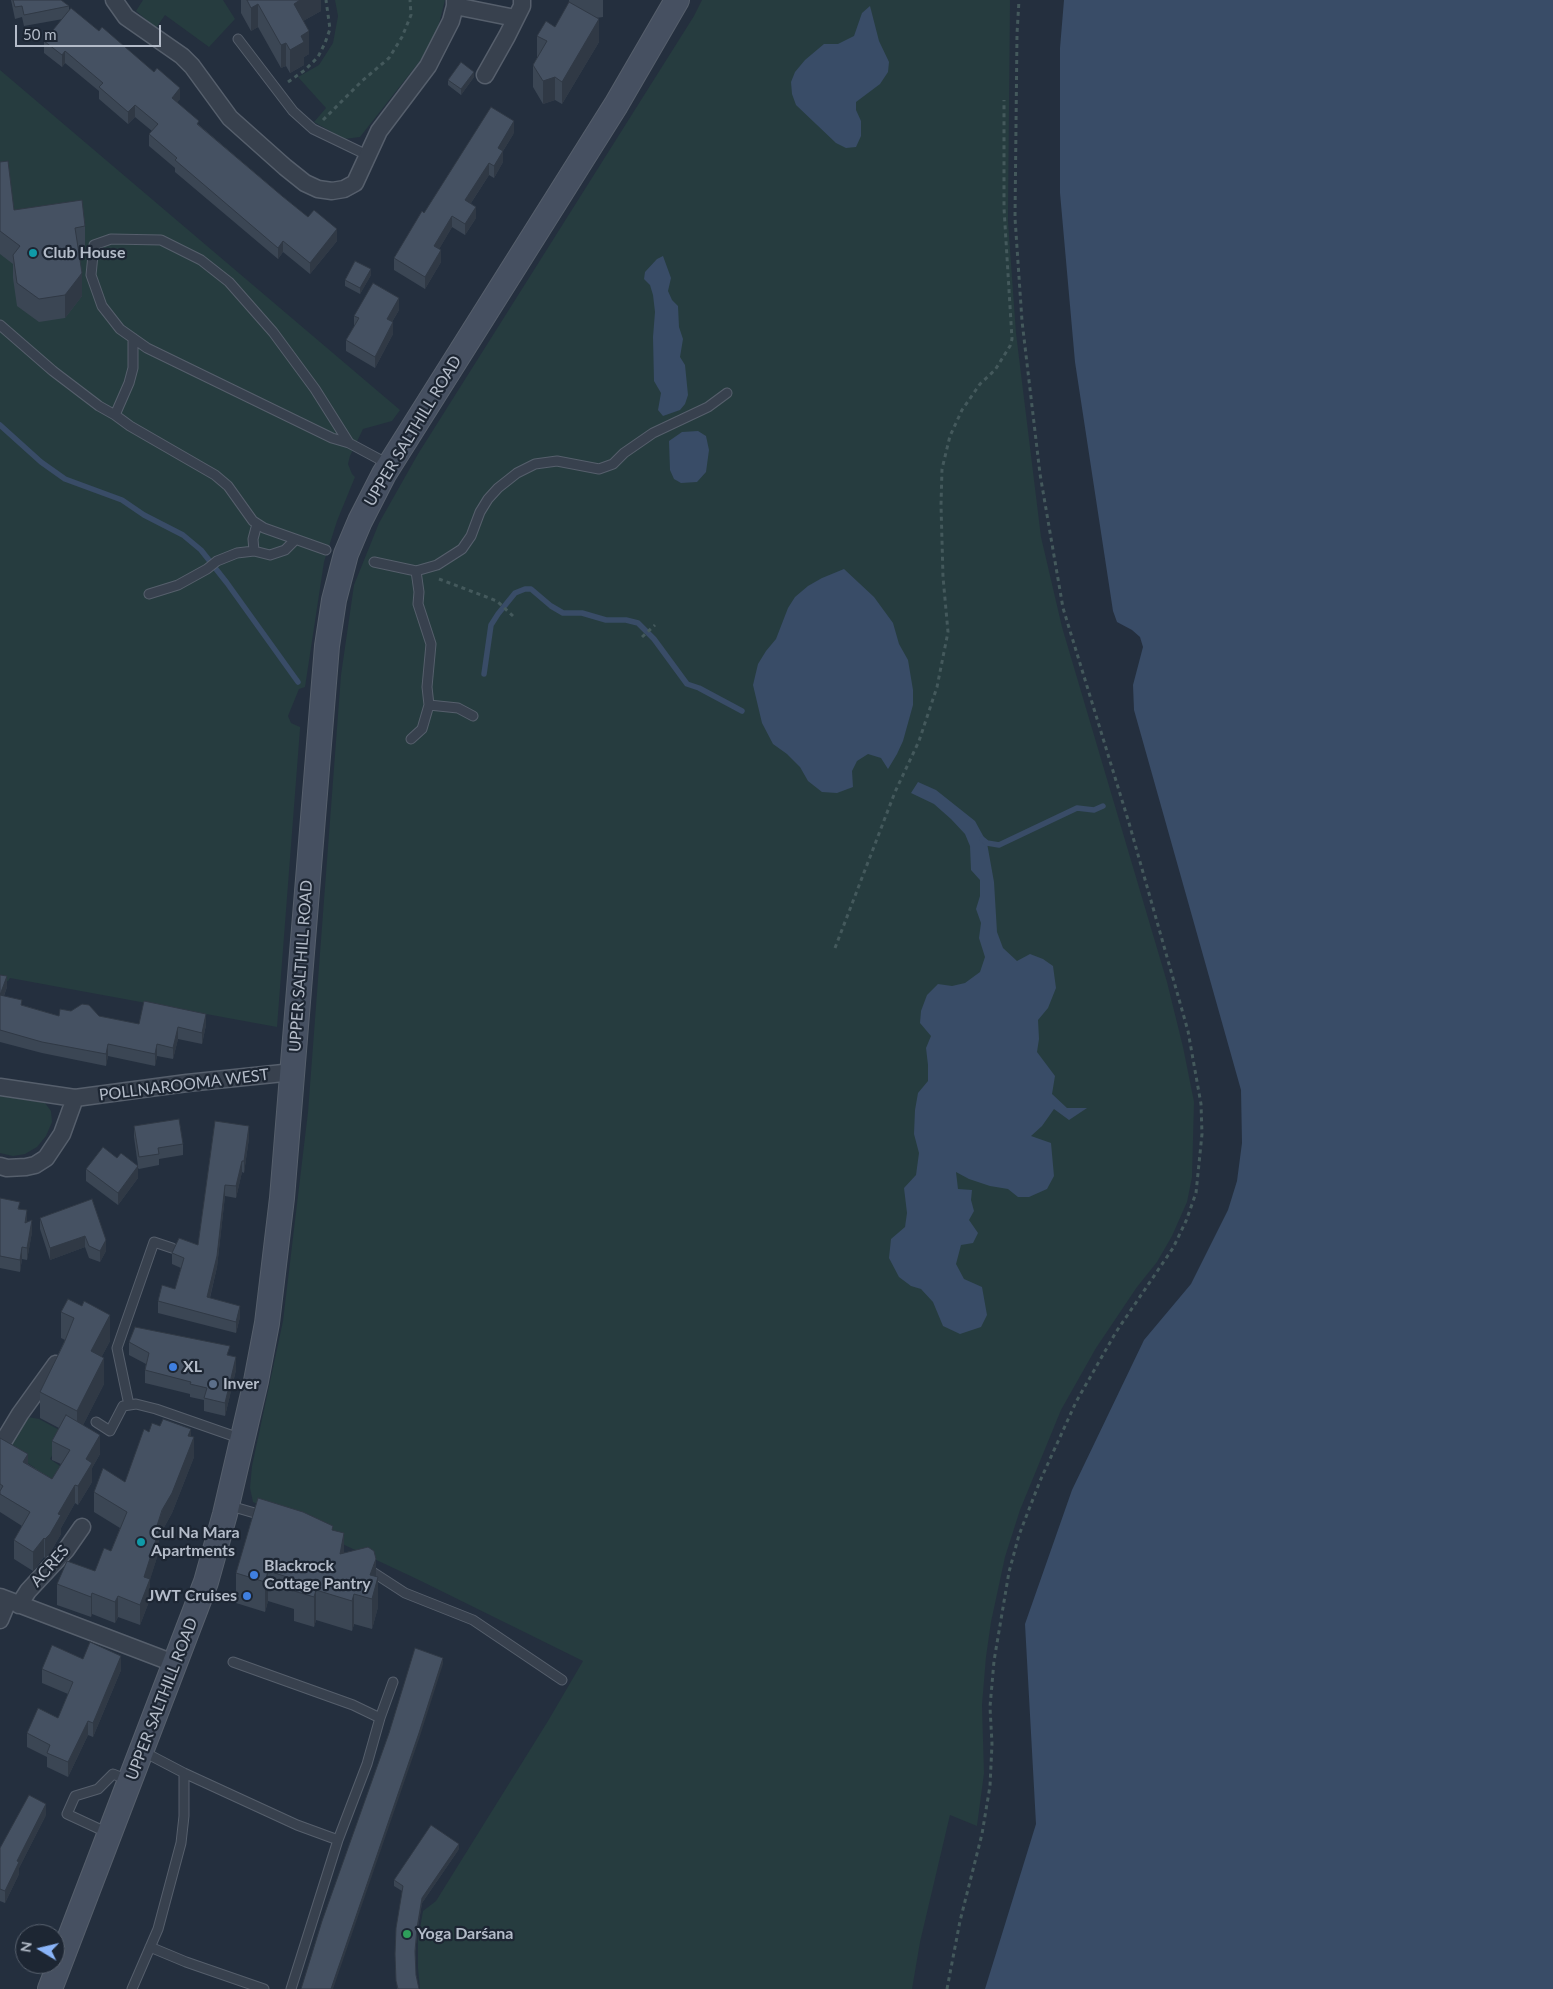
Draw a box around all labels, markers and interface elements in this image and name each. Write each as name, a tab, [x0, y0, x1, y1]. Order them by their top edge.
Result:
scale bar	[18, 15, 164, 47]
text: 50 m	[23, 25, 57, 43]
place label: Club House	[43, 243, 125, 263]
marker: Club House	[27, 247, 39, 259]
street label: UPPER SALTHILL ROAD	[360, 352, 466, 510]
street label: UPPER SALTHILL ROAD	[285, 879, 317, 1053]
street label: POLLNAROOMA WEST	[98, 1065, 270, 1105]
place label: XL	[183, 1357, 202, 1377]
marker: XL	[167, 1361, 179, 1373]
place label: Inver	[223, 1374, 259, 1394]
marker: Inver	[207, 1378, 219, 1390]
place label: Cul Na Mara Apartments	[151, 1523, 240, 1561]
marker: Cul Na Mara Apartments	[135, 1536, 147, 1548]
street label: ACRES	[27, 1541, 73, 1591]
place label: Blackrock Cottage Pantry	[264, 1556, 371, 1594]
marker: Blackrock Cottage Pantry	[248, 1569, 260, 1581]
place label: JWT Cruises	[148, 1586, 237, 1606]
marker: JWT Cruises	[241, 1590, 253, 1602]
street label: UPPER SALTHILL ROAD	[122, 1615, 202, 1783]
north arrow	[15, 1924, 65, 1974]
place label: Yoga Darśana	[417, 1924, 513, 1944]
marker: Yoga Darśana	[401, 1928, 413, 1940]
text: N	[16, 1940, 35, 1953]

